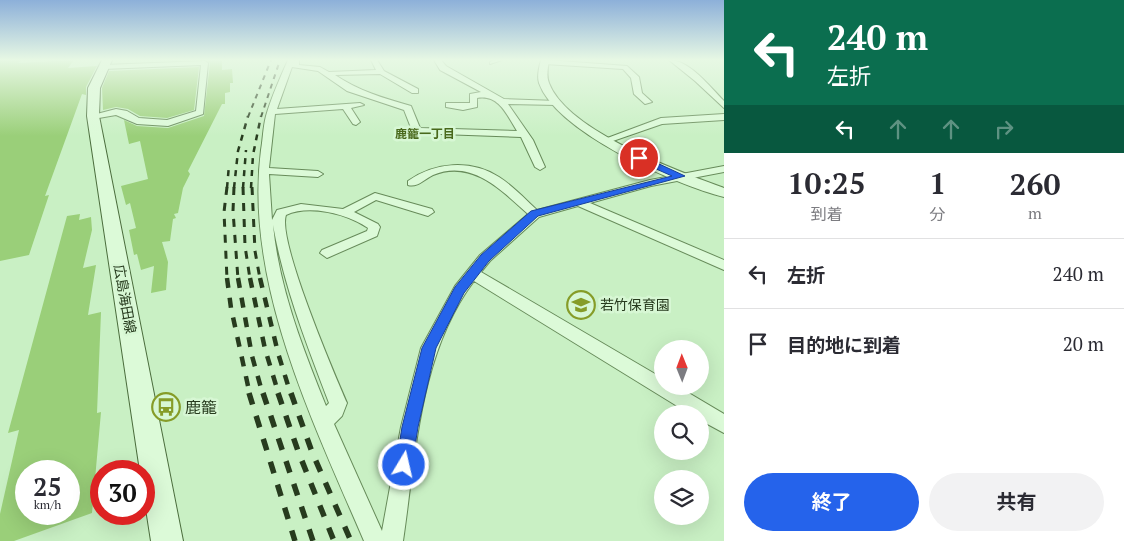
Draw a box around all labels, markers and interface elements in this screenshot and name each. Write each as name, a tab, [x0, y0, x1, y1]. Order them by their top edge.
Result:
text: 240 m	[827, 14, 928, 60]
icon: left	[744, 20, 809, 85]
text: 左折	[827, 61, 871, 90]
icon: left	[831, 115, 859, 143]
icon: ahead	[884, 115, 912, 143]
icon: ahead	[937, 115, 965, 143]
icon: right	[990, 115, 1018, 143]
district label: 鹿籠一丁目	[395, 126, 455, 141]
pin	[618, 137, 660, 179]
icon: arrive	[625, 144, 653, 172]
text: 10:25	[788, 163, 866, 203]
text: 1	[929, 163, 946, 203]
text: 260	[1010, 164, 1060, 204]
text: m	[1028, 202, 1042, 224]
text: 到着	[811, 203, 843, 225]
text: 分	[930, 203, 946, 225]
icon: left	[744, 260, 772, 288]
text: 240 m	[1053, 261, 1104, 286]
text: 左折	[787, 262, 825, 287]
street label: 広島海田線	[110, 263, 141, 335]
school or university icon: 若竹保育園	[566, 290, 596, 320]
place label: 若竹保育園	[600, 295, 670, 314]
icon: arrive	[744, 330, 772, 358]
text: 20 m	[1063, 331, 1104, 356]
text: 目的地に到着	[787, 332, 901, 357]
north arrow	[654, 340, 709, 395]
map controls	[654, 340, 709, 525]
bus stop icon: 鹿籠	[151, 392, 181, 422]
place label: 鹿籠	[185, 396, 217, 418]
button: search	[654, 405, 709, 460]
position arrow	[377, 438, 429, 490]
speed limit sign: 30	[90, 460, 155, 525]
text: 25	[33, 470, 62, 503]
button: layers	[654, 470, 709, 525]
button: 終了	[744, 473, 919, 531]
button: 共有	[929, 473, 1104, 531]
text: km/h	[34, 497, 61, 512]

